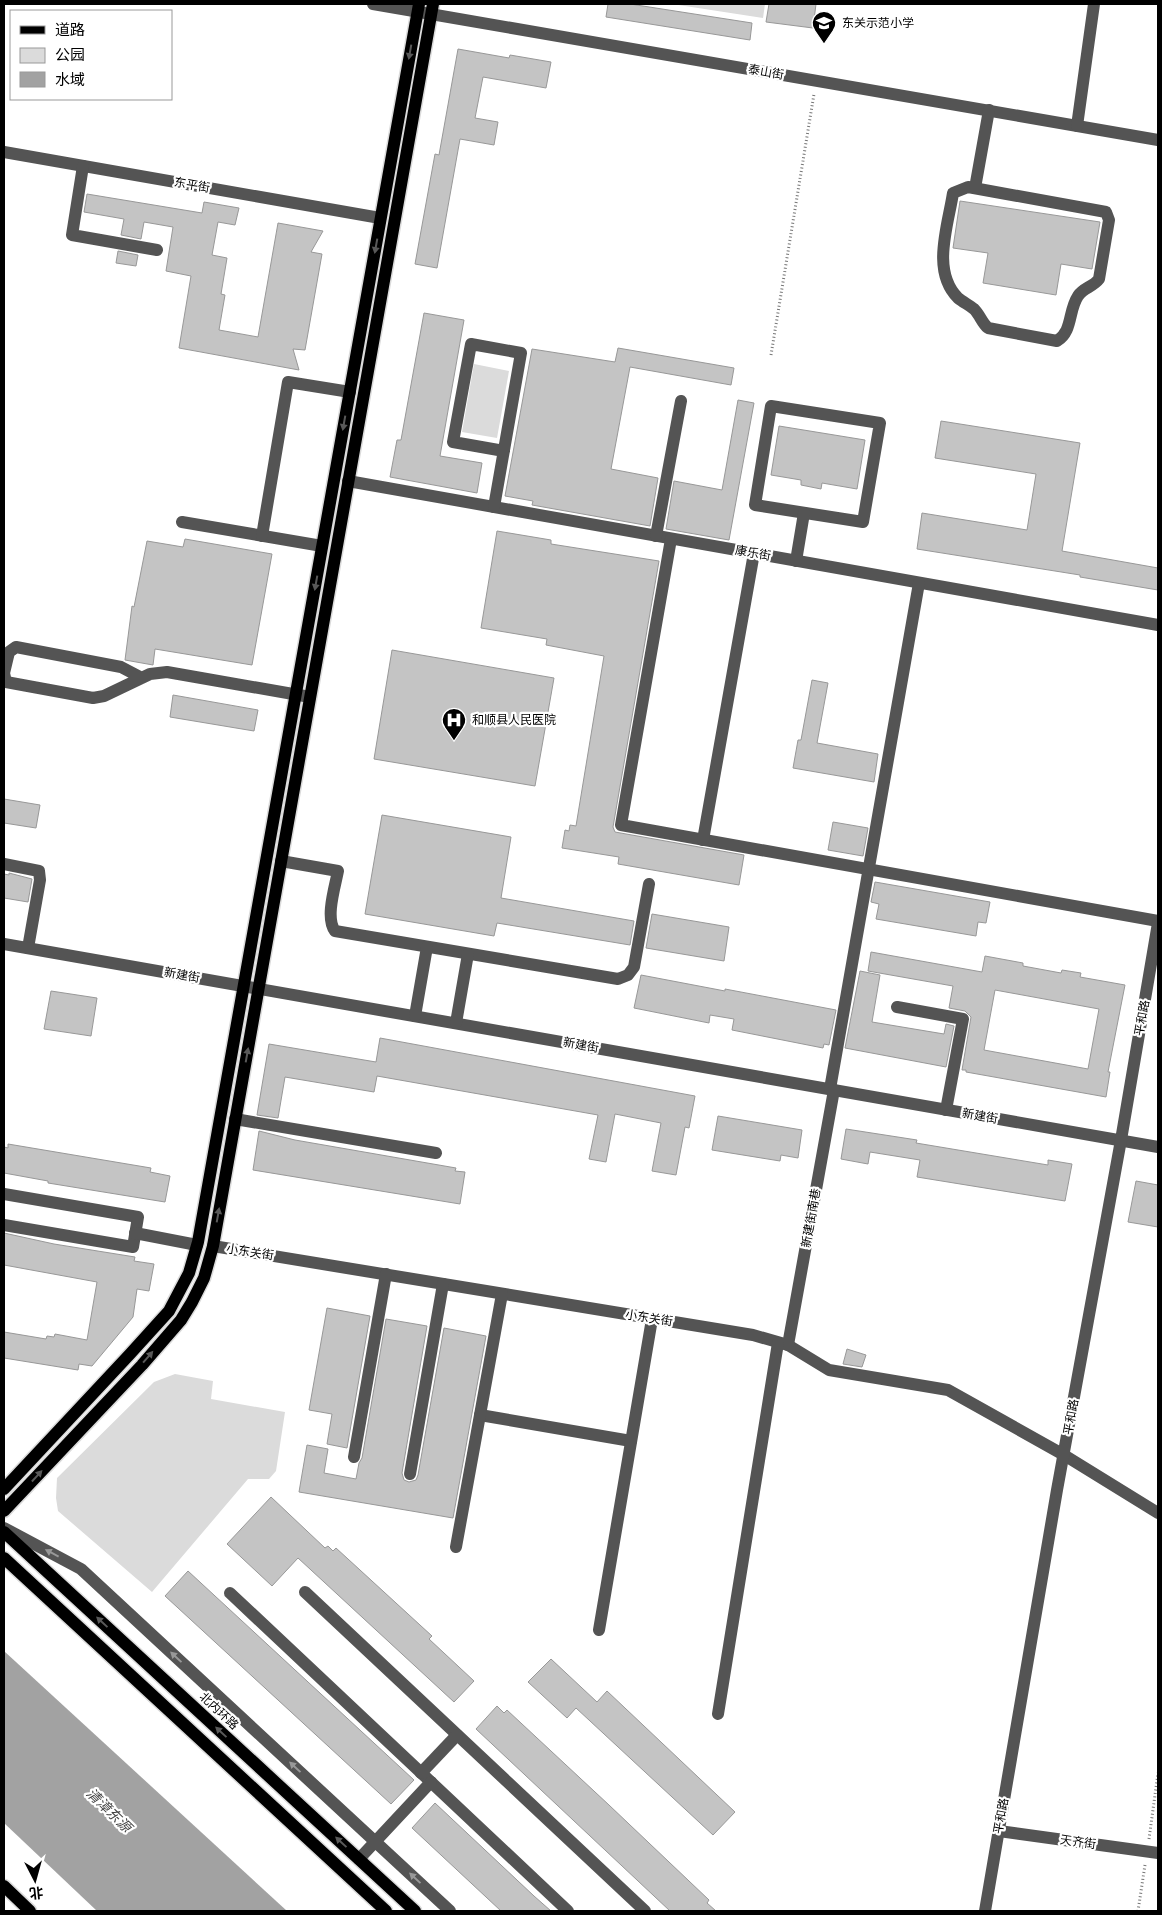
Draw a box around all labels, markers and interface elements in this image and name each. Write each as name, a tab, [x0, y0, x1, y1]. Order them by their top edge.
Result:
legend	[10, 10, 172, 100]
school or university icon: 东关示范小学	[811, 10, 837, 44]
place label: 东关示范小学	[842, 16, 914, 30]
text: 道路	[55, 21, 85, 39]
one-way arrow	[406, 44, 414, 60]
text: 公园	[55, 46, 85, 64]
street label: 泰山街	[747, 62, 785, 82]
text: 水域	[55, 71, 85, 89]
street label: 东平街	[173, 175, 211, 195]
one-way arrow	[371, 239, 379, 255]
one-way arrow	[340, 416, 348, 432]
street label: 康乐街	[734, 543, 772, 563]
one-way arrow	[311, 576, 319, 592]
hospital icon: 和顺县人民医院	[441, 707, 467, 741]
place label: 和顺县人民医院	[472, 713, 556, 727]
street label: 新建街	[163, 965, 201, 985]
street label: 平和路	[1132, 999, 1152, 1037]
street label: 新建街	[562, 1035, 600, 1055]
one-way arrow	[243, 1046, 251, 1062]
street label: 新建街	[961, 1106, 999, 1126]
street label: 新建街南巷	[799, 1187, 823, 1249]
one-way arrow	[215, 1206, 223, 1222]
street label: 小东关街	[225, 1241, 275, 1263]
street label: 小东关街	[624, 1307, 674, 1329]
one-way arrow	[143, 1351, 154, 1364]
street label: 平和路	[1061, 1398, 1081, 1436]
one-way arrow	[31, 1470, 43, 1482]
one-way arrow	[45, 1549, 59, 1558]
one-way arrow	[96, 1616, 108, 1628]
one-way arrow	[171, 1651, 183, 1663]
street label: 北内环路	[197, 1690, 241, 1732]
one-way arrow	[216, 1726, 228, 1738]
one-way arrow	[290, 1761, 302, 1773]
water label: 清漳东源	[83, 1785, 137, 1838]
street label: 平和路	[991, 1797, 1011, 1835]
street label: 天齐街	[1059, 1833, 1097, 1851]
one-way arrow	[335, 1836, 347, 1848]
north arrow	[10, 1855, 60, 1905]
one-way arrow	[409, 1872, 421, 1884]
text: 北	[28, 1883, 44, 1902]

